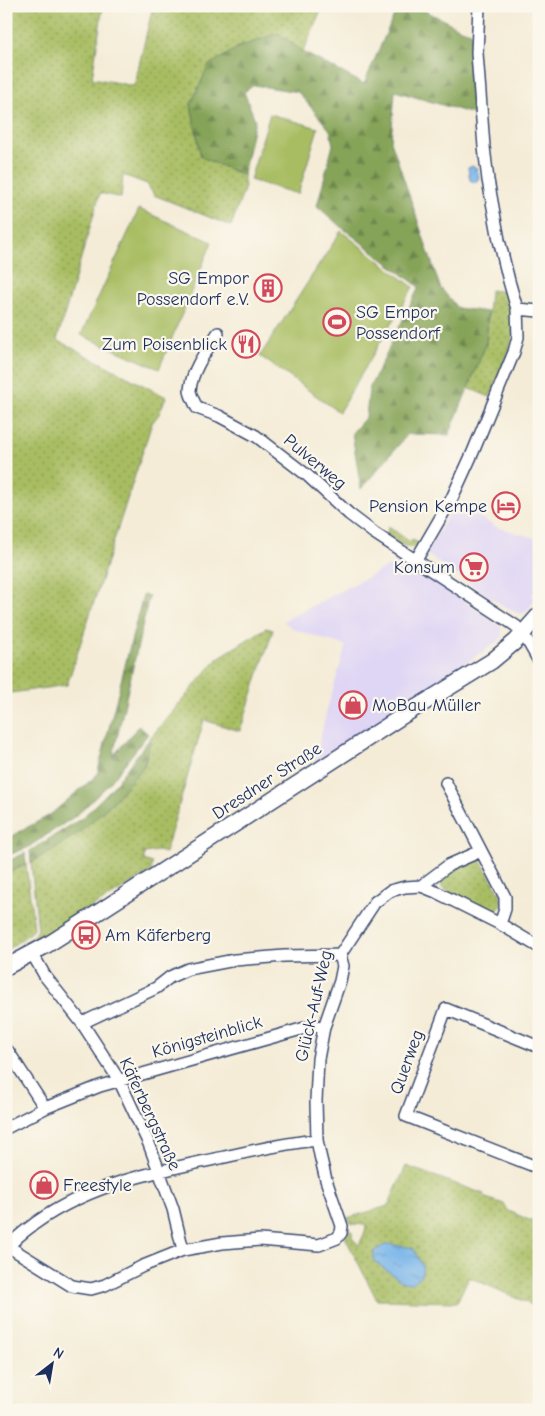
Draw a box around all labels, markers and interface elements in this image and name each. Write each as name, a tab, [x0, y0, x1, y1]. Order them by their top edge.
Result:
place label: SG Empor Possendorf e.V.	[137, 268, 250, 310]
building icon: SG Empor Possendorf e.V.	[253, 273, 283, 303]
place label: SG Empor Possendorf	[356, 302, 441, 344]
sports icon: SG Empor Possendorf	[322, 307, 352, 337]
restaurant icon: Zum Poisenblick	[231, 329, 261, 359]
place label: Zum Poisenblick	[102, 334, 227, 355]
street label: Pulverweg	[279, 430, 351, 494]
hotel icon: Pension Kempe	[491, 491, 521, 521]
place label: Pension Kempe	[369, 496, 487, 517]
supermarket icon: Konsum	[459, 552, 489, 582]
place label: Konsum	[394, 557, 455, 578]
shop icon: MoBau Müller	[338, 690, 368, 720]
place label: MoBau Müller	[372, 695, 481, 716]
street label: Dresdner Straße	[208, 738, 326, 824]
bus stop icon: Am Käferberg	[71, 920, 101, 950]
place label: Am Käferberg	[105, 925, 211, 946]
street label: Glück-Auf-Weg	[291, 948, 337, 1064]
street label: Königsteinblick	[150, 1011, 265, 1063]
street label: Querweg	[386, 1027, 428, 1097]
street label: Käferbergstraße	[115, 1054, 185, 1174]
shop icon: Freestyle	[29, 1170, 59, 1200]
place label: Freestyle	[63, 1175, 132, 1196]
north arrow	[28, 1338, 78, 1388]
text: N	[50, 1344, 67, 1363]

